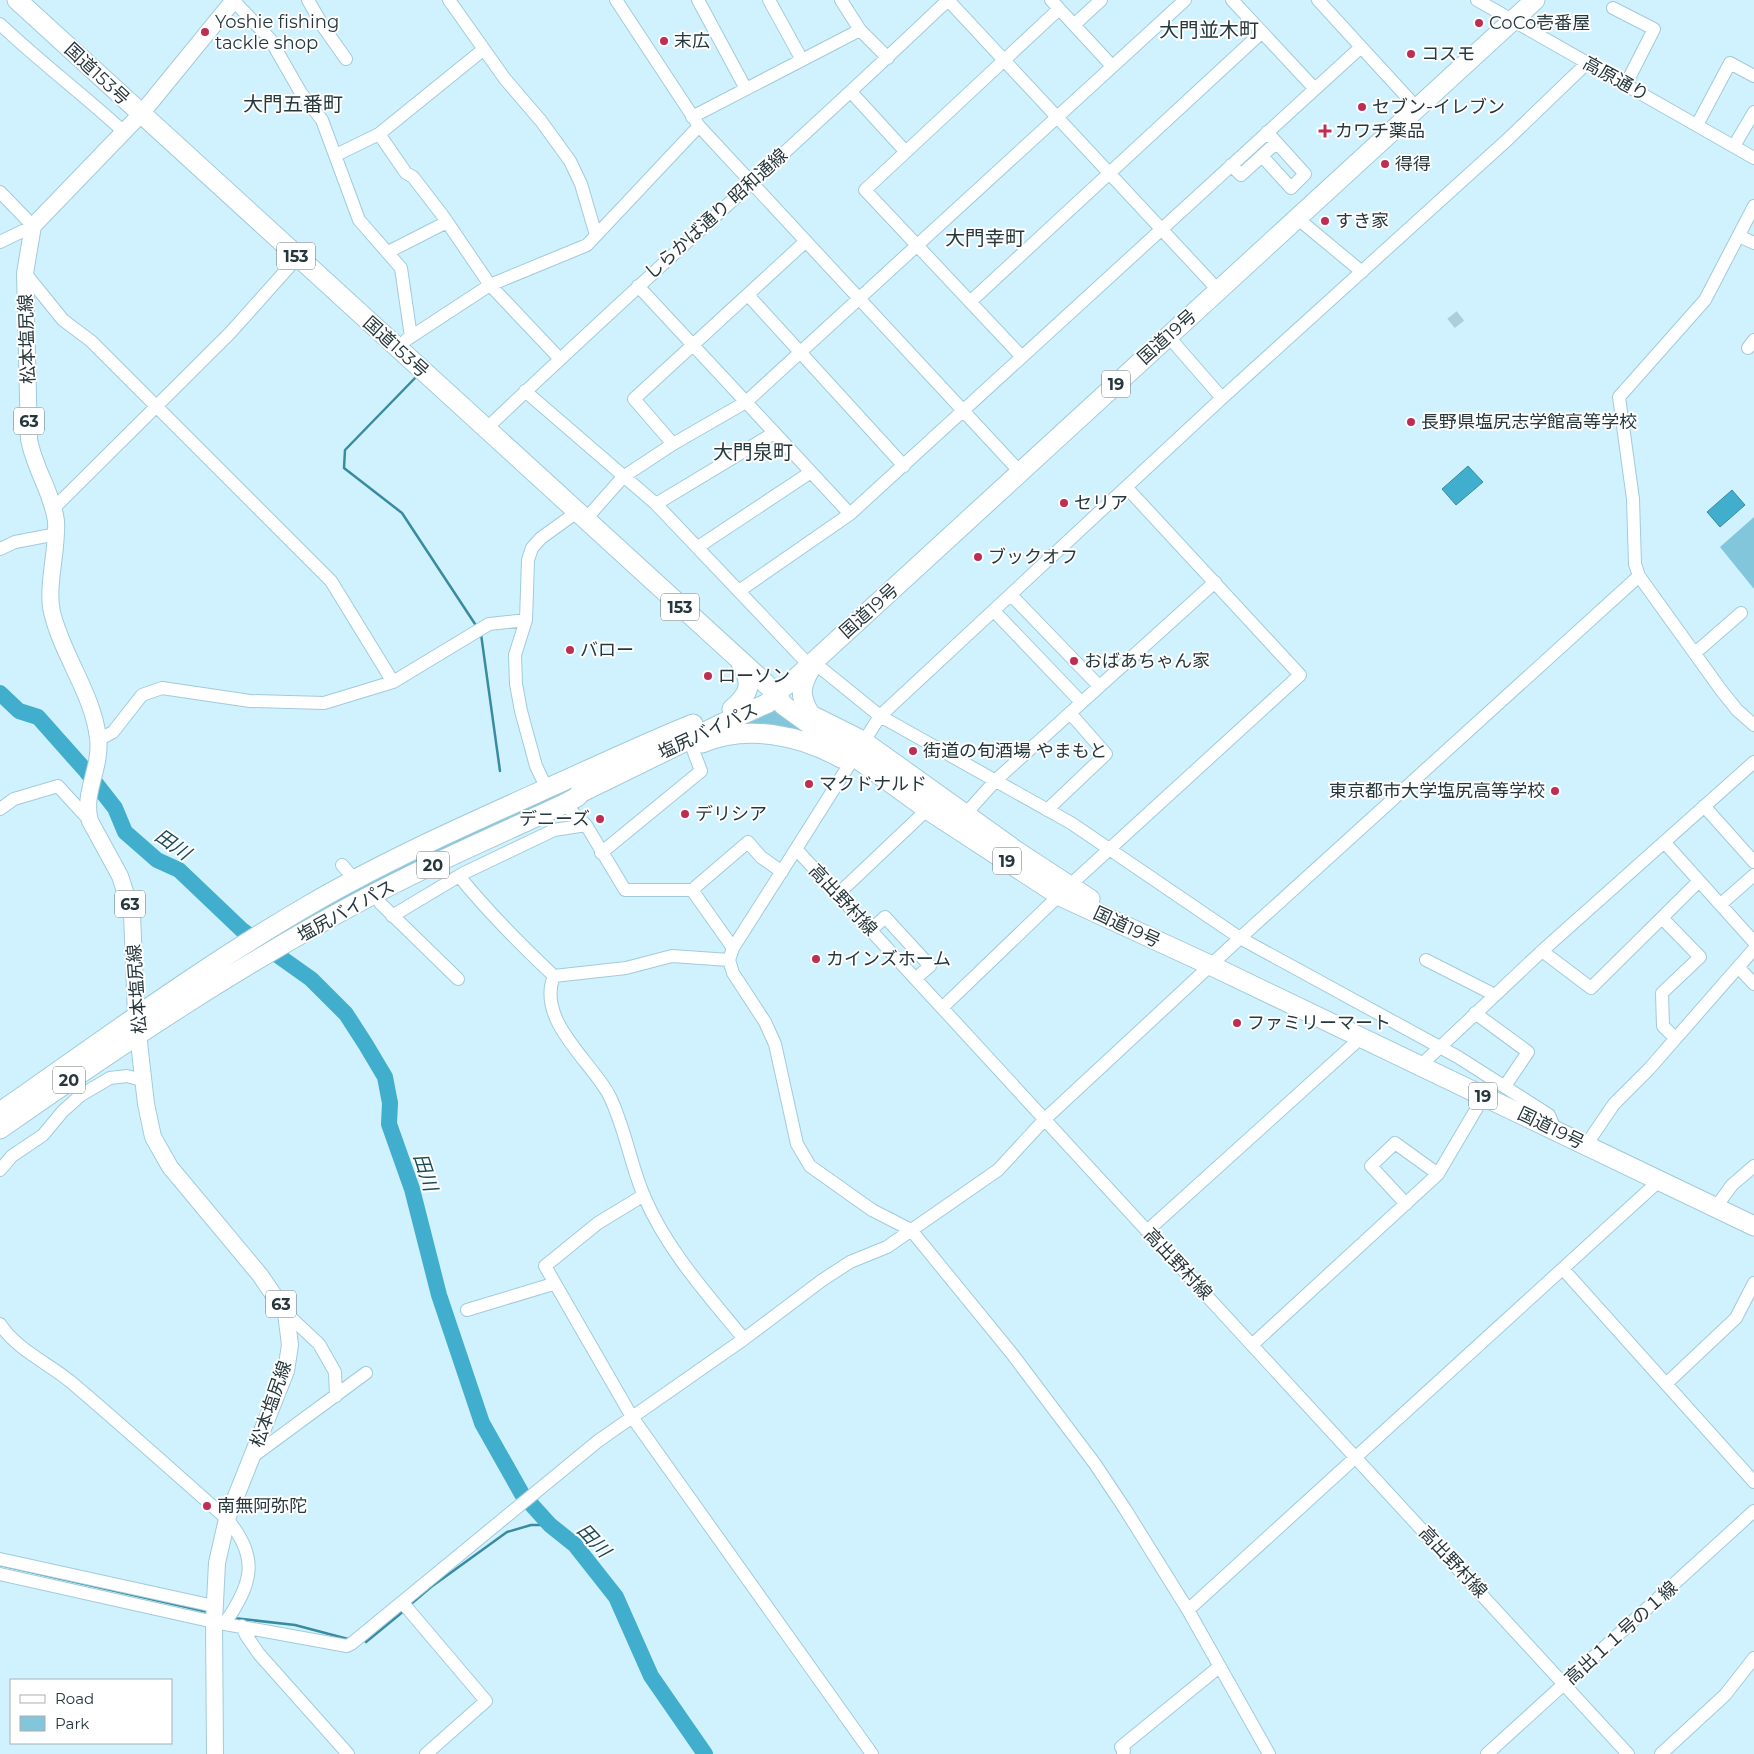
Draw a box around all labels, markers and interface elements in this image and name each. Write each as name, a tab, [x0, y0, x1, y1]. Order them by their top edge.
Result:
place label: Yoshie fishing tackle shop	[215, 11, 339, 54]
place label: CoCo壱番屋	[1489, 12, 1590, 34]
marker: CoCo壱番屋	[1473, 17, 1485, 29]
district label: 大門並木町	[1159, 18, 1259, 42]
marker: Yoshie fishing tackle shop	[199, 26, 211, 38]
place label: 末広	[674, 30, 710, 52]
marker: 末広	[658, 35, 670, 47]
street label: 国道153号	[60, 38, 134, 110]
place label: コスモ	[1421, 43, 1475, 65]
marker: コスモ	[1405, 48, 1417, 60]
street label: 高原通り	[1579, 52, 1653, 106]
district label: 大門五番町	[243, 92, 343, 116]
place label: セブン-イレブン	[1372, 96, 1505, 118]
marker: セブン-イレブン	[1356, 101, 1368, 113]
place label: カワチ薬品	[1335, 120, 1425, 142]
marker: カワチ薬品	[1319, 125, 1331, 137]
street label: しらかば通り 昭和通線	[640, 144, 792, 284]
place label: 得得	[1395, 153, 1431, 175]
marker: 得得	[1379, 158, 1391, 170]
place label: すき家	[1335, 210, 1389, 232]
marker: すき家	[1319, 215, 1331, 227]
district label: 大門幸町	[945, 226, 1025, 250]
road number: 153	[277, 242, 315, 270]
street label: 松本塩尻線	[14, 294, 40, 384]
street label: 国道19号	[1133, 305, 1201, 369]
street label: 国道153号	[359, 312, 433, 382]
road number: 19	[1102, 370, 1130, 398]
road number: 63	[14, 408, 44, 434]
place label: 長野県塩尻志学館高等学校	[1421, 411, 1637, 433]
marker: 長野県塩尻志学館高等学校	[1405, 416, 1417, 428]
district label: 大門泉町	[713, 440, 793, 464]
place label: セリア	[1074, 492, 1128, 514]
marker: セリア	[1058, 497, 1070, 509]
place label: ブックオフ	[988, 546, 1078, 568]
marker: ブックオフ	[972, 551, 984, 563]
street label: 国道19号	[835, 579, 903, 643]
road number: 153	[661, 594, 699, 620]
place label: バロー	[580, 639, 634, 661]
marker: バロー	[564, 644, 576, 656]
place label: おばあちゃん家	[1084, 650, 1210, 672]
marker: おばあちゃん家	[1068, 655, 1080, 667]
place label: ローソン	[718, 665, 790, 687]
marker: ローソン	[702, 670, 714, 682]
street label: 塩尻バイパス	[655, 698, 761, 764]
place label: 街道の旬酒場 やまもと	[923, 740, 1107, 762]
marker: 街道の旬酒場 やまもと	[907, 745, 919, 757]
place label: マクドナルド	[819, 773, 927, 795]
marker: マクドナルド	[803, 778, 815, 790]
place label: 東京都市大学塩尻高等学校	[1329, 780, 1545, 802]
marker: 東京都市大学塩尻高等学校	[1549, 785, 1561, 797]
place label: デリシア	[695, 803, 767, 825]
place label: デニーズ	[519, 808, 590, 830]
marker: デリシア	[679, 808, 691, 820]
marker: デニーズ	[594, 813, 606, 825]
water label: 田川	[151, 824, 197, 866]
road number: 19	[993, 848, 1021, 874]
road number: 20	[417, 852, 449, 878]
street label: 高出野村線	[804, 860, 882, 940]
street label: 塩尻バイパス	[294, 875, 398, 947]
road number: 63	[115, 891, 145, 918]
street label: 国道19号	[1090, 902, 1164, 952]
street label: 松本塩尻線	[123, 943, 151, 1035]
place label: カインズホーム	[826, 948, 951, 970]
marker: カインズホーム	[810, 953, 822, 965]
place label: ファミリーマート	[1247, 1012, 1391, 1034]
marker: ファミリーマート	[1231, 1017, 1243, 1029]
road number: 20	[53, 1066, 85, 1094]
road number: 19	[1469, 1082, 1497, 1110]
street label: 国道19号	[1514, 1102, 1588, 1154]
water label: 田川	[409, 1151, 443, 1196]
street label: 高出野村線	[1139, 1224, 1217, 1304]
road number: 63	[266, 1290, 296, 1318]
street label: 松本塩尻線	[246, 1358, 296, 1450]
place label: 南無阿弥陀	[217, 1495, 307, 1517]
marker: 南無阿弥陀	[201, 1500, 213, 1512]
water label: 田川	[572, 1519, 616, 1564]
street label: 高出野村線	[1414, 1522, 1492, 1602]
street label: 高出１１号の１線	[1560, 1577, 1682, 1689]
legend	[10, 1679, 172, 1744]
text: Road	[55, 1689, 94, 1708]
text: Park	[55, 1714, 89, 1733]

